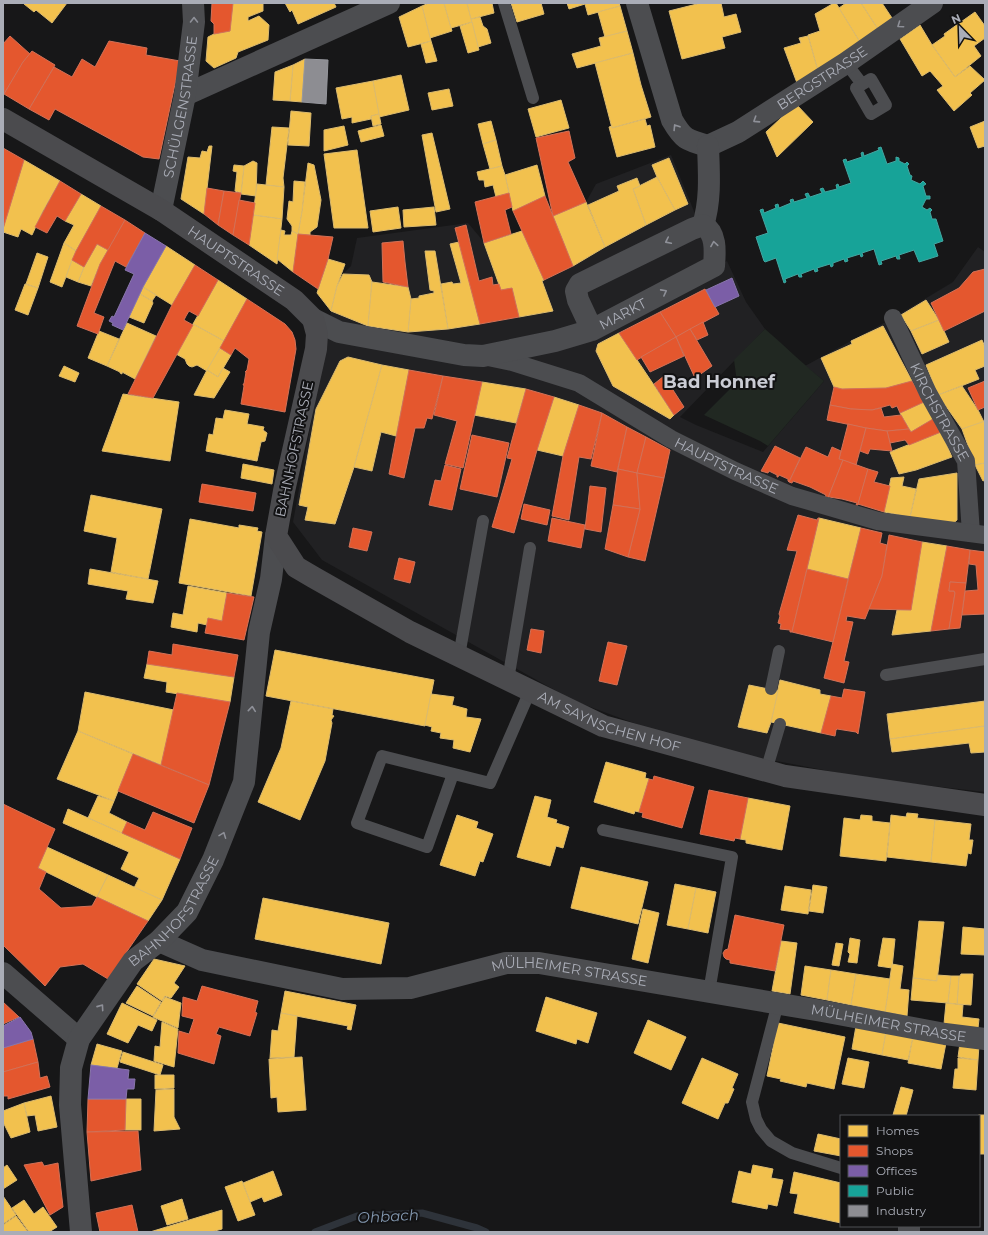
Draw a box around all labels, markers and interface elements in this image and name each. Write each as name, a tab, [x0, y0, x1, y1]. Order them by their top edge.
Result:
north arrow	[940, 8, 980, 48]
text: N	[949, 11, 963, 27]
one-way arrow	[190, 17, 198, 23]
one-way arrow	[897, 20, 904, 27]
street label: SCHÜLGENSTRASSE	[159, 35, 201, 180]
street label: BERGSTRASSE	[773, 42, 871, 114]
one-way arrow	[753, 115, 760, 123]
one-way arrow	[674, 124, 681, 131]
street label: HAUPTSTRASSE	[184, 222, 288, 300]
one-way arrow	[665, 236, 672, 244]
one-way arrow	[710, 241, 719, 247]
one-way arrow	[660, 290, 667, 297]
street label: MARKT	[596, 294, 650, 334]
street label: KIRCHSTRASSE	[906, 360, 973, 464]
district label: Bad Honnef	[663, 371, 776, 393]
street label: BAHNHOFSTRASSE	[271, 379, 317, 519]
street label: HAUPTSTRASSE	[671, 433, 781, 498]
street label: AM SAYNSCHEN HOF	[535, 687, 683, 756]
one-way arrow	[247, 706, 256, 712]
one-way arrow	[219, 831, 227, 838]
street label: BAHNHOFSTRASSE	[125, 853, 223, 970]
street label: MÜLHEIMER STRASSE	[489, 953, 649, 990]
street label: MÜLHEIMER STRASSE	[810, 1000, 967, 1046]
one-way arrow	[96, 1004, 103, 1011]
legend	[840, 1115, 980, 1227]
text: Homes	[876, 1123, 919, 1138]
text: Shops	[876, 1143, 913, 1158]
text: Offices	[876, 1163, 917, 1178]
text: Public	[876, 1183, 914, 1198]
text: Industry	[876, 1203, 926, 1218]
water label: Ohbach	[357, 1205, 419, 1227]

